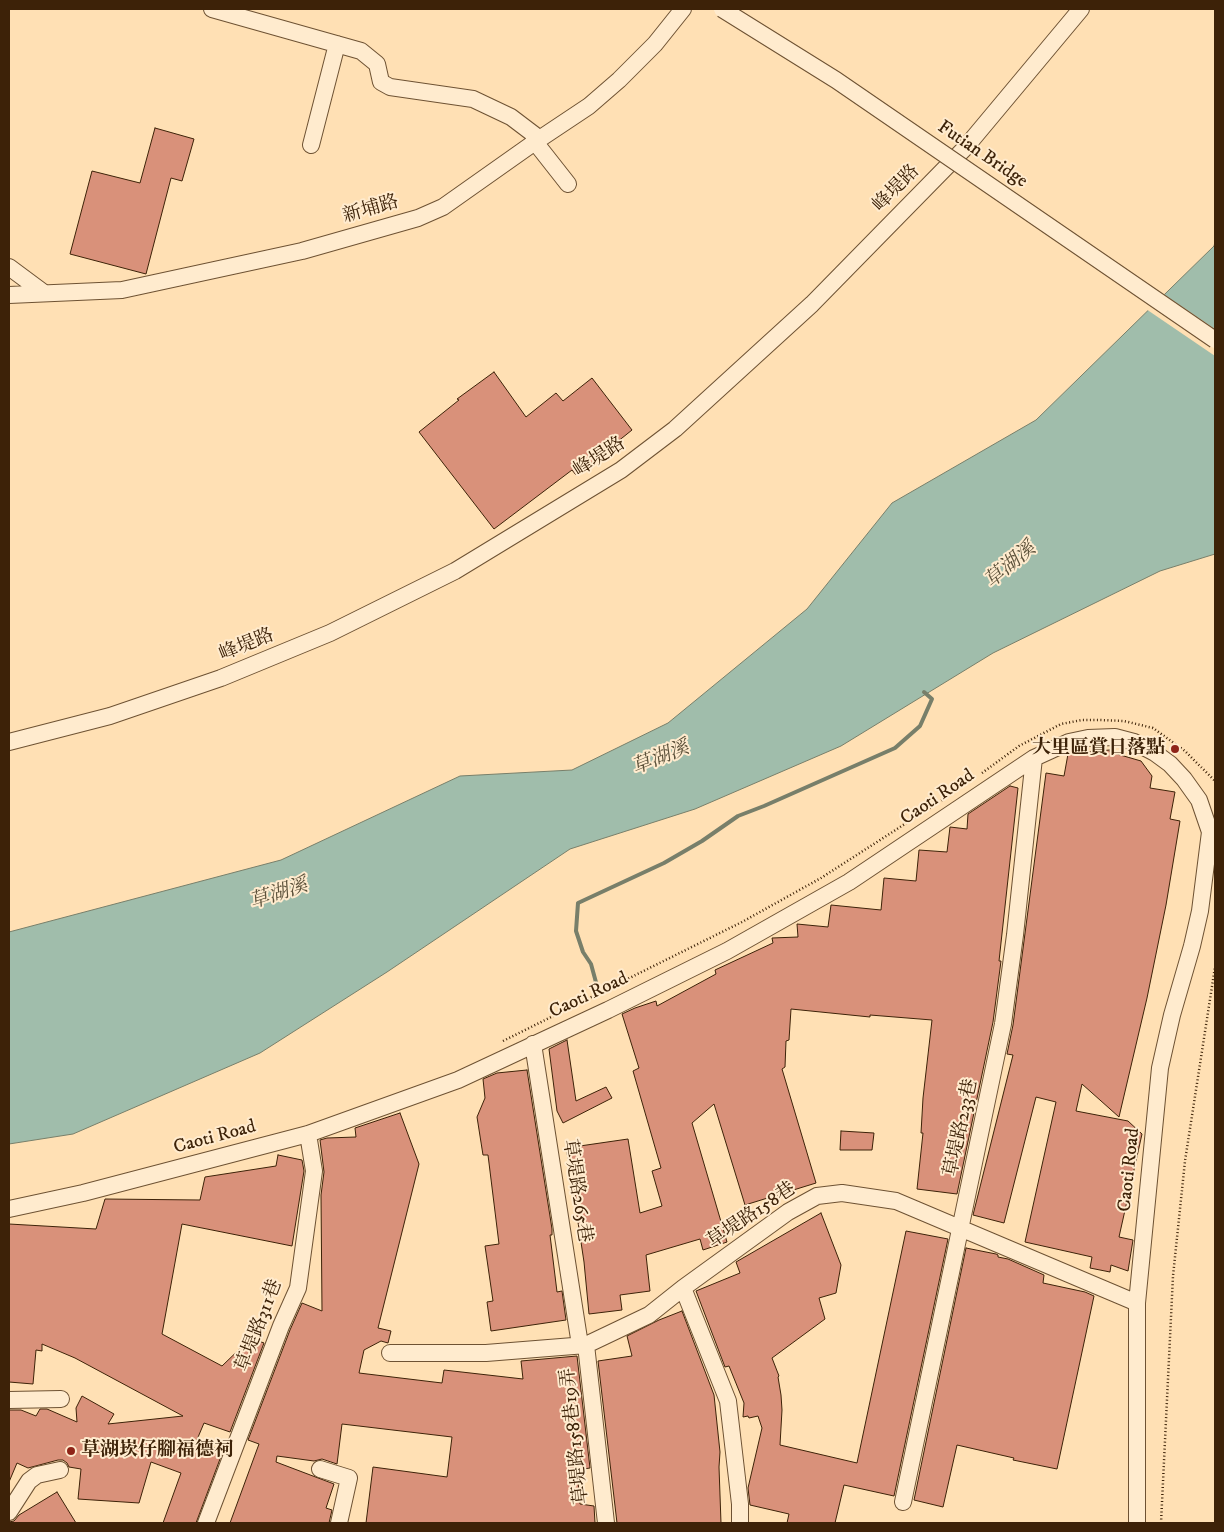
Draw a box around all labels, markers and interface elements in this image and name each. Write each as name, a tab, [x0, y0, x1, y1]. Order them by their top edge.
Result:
street label: Futian Bridge	[933, 117, 1031, 193]
street label: 峰堤路	[869, 161, 925, 217]
street label: 新埔路	[340, 191, 402, 229]
street label: 峰堤路	[570, 433, 630, 483]
water label: 草湖溪	[980, 538, 1042, 594]
street label: 峰堤路	[216, 625, 278, 667]
water label: 草湖溪	[629, 737, 693, 781]
place label: 大里區賞日落點	[1032, 738, 1165, 760]
marker: 大里區賞日落點	[1169, 743, 1181, 755]
street label: Caoti Road	[897, 765, 979, 831]
water label: 草湖溪	[247, 874, 311, 916]
street label: Caoti Road	[546, 968, 632, 1024]
street label: 草堤路233巷	[941, 1077, 983, 1179]
street label: Caoti Road	[171, 1116, 259, 1160]
street label: Caoti Road	[1114, 1127, 1146, 1213]
street label: 草堤路265巷	[557, 1138, 595, 1244]
street label: 草堤路158巷	[703, 1178, 801, 1254]
street label: 草堤路311巷	[232, 1277, 288, 1375]
street label: 草堤路158巷19弄	[557, 1367, 595, 1505]
place label: 草湖崁仔腳福德祠	[81, 1440, 233, 1462]
marker: 草湖崁仔腳福德祠	[65, 1445, 77, 1457]

